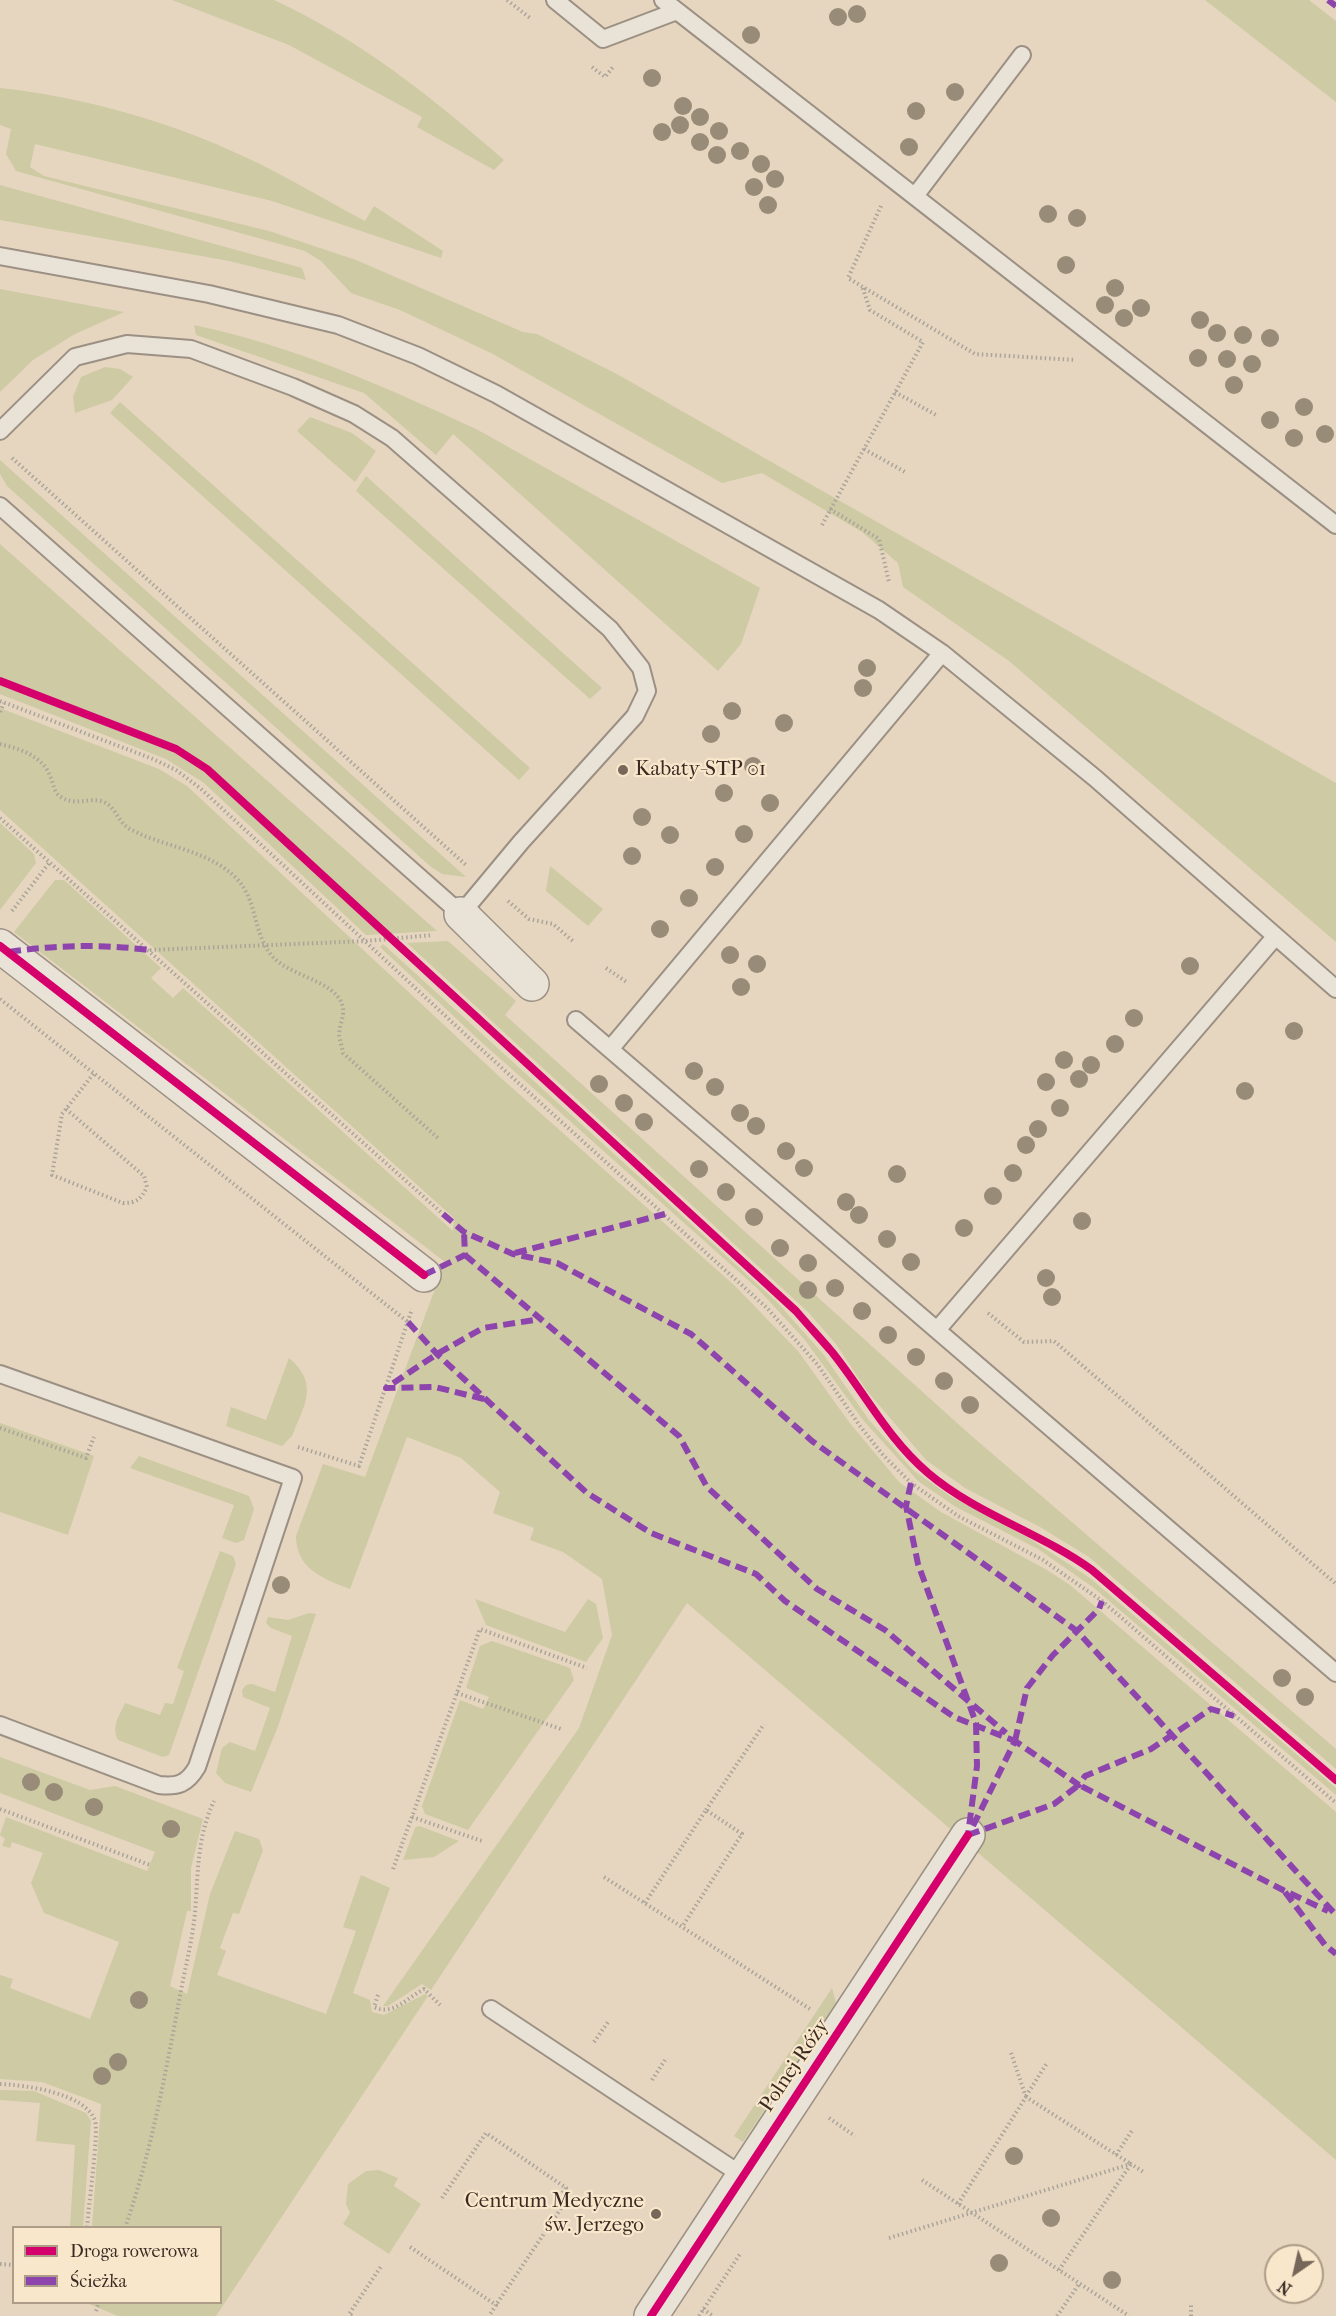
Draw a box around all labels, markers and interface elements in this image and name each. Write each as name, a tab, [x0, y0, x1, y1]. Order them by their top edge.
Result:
place label: Kabaty-STP 01	[635, 757, 766, 783]
marker: Kabaty-STP 01	[616, 763, 630, 777]
street label: Polnej Róży	[755, 2015, 835, 2117]
place label: Centrum Medyczne św. Jerzego	[465, 2189, 644, 2239]
marker: Centrum Medyczne św. Jerzego	[649, 2207, 663, 2221]
legend	[12, 2226, 222, 2304]
text: Droga rowerowa	[70, 2241, 198, 2262]
north arrow	[1264, 2244, 1324, 2304]
text: Ścieżka	[70, 2271, 127, 2292]
text: N	[1274, 2276, 1295, 2299]

